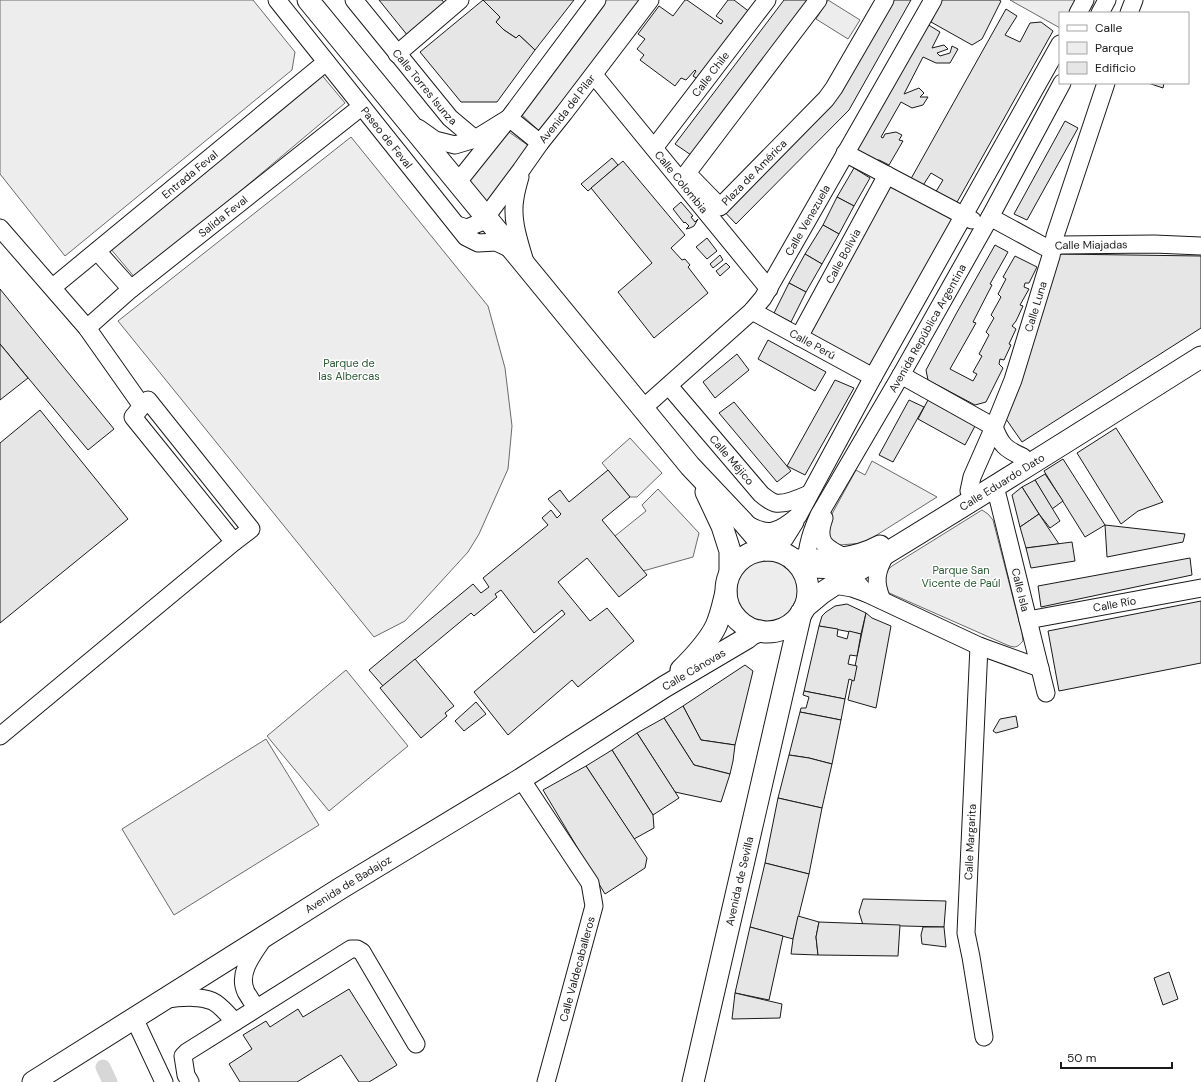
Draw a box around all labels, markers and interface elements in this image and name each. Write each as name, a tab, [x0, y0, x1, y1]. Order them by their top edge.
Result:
legend	[1059, 12, 1189, 84]
text: Calle	[1095, 20, 1122, 36]
text: Parque	[1095, 40, 1134, 56]
street label: Calle Torres Isunza	[390, 46, 460, 128]
street label: Calle Chile	[689, 49, 732, 100]
text: Edificio	[1095, 60, 1136, 76]
street label: Avenida del Pilar	[536, 71, 598, 146]
street label: Paseo de Feval	[358, 104, 416, 171]
street label: Plaza de América	[718, 136, 790, 208]
street label: Entrada Feval	[159, 147, 220, 202]
street label: Calle Colombia	[652, 148, 711, 216]
street label: Calle Venezuela	[782, 182, 833, 258]
street label: Salida Feval	[195, 192, 250, 240]
street label: Calle Bolivia	[822, 226, 864, 286]
street label: Calle Miajadas	[1053, 237, 1128, 253]
street label: Avenida República Argentina	[885, 261, 969, 395]
street label: Calle Luna	[1021, 279, 1050, 334]
street label: Calle Perú	[787, 326, 838, 362]
park label: Parque de las Albercas	[318, 356, 380, 383]
street label: Calle Méjico	[707, 432, 757, 488]
street label: Calle Eduardo Dato	[957, 450, 1047, 514]
park label: Parque San Vicente de Paúl	[921, 563, 1001, 590]
street label: Calle Isla	[1009, 567, 1033, 613]
street label: Calle Río	[1092, 593, 1137, 615]
street label: Calle Cánovas	[659, 645, 728, 694]
street label: Calle Margarita	[961, 804, 979, 880]
street label: Avenida de Sevilla	[722, 835, 756, 927]
street label: Avenida de Badajoz	[302, 852, 394, 916]
street label: Calle Valdecaballeros	[556, 915, 598, 1023]
scale bar	[1061, 1044, 1172, 1070]
text: 50 m	[1067, 1050, 1096, 1066]

